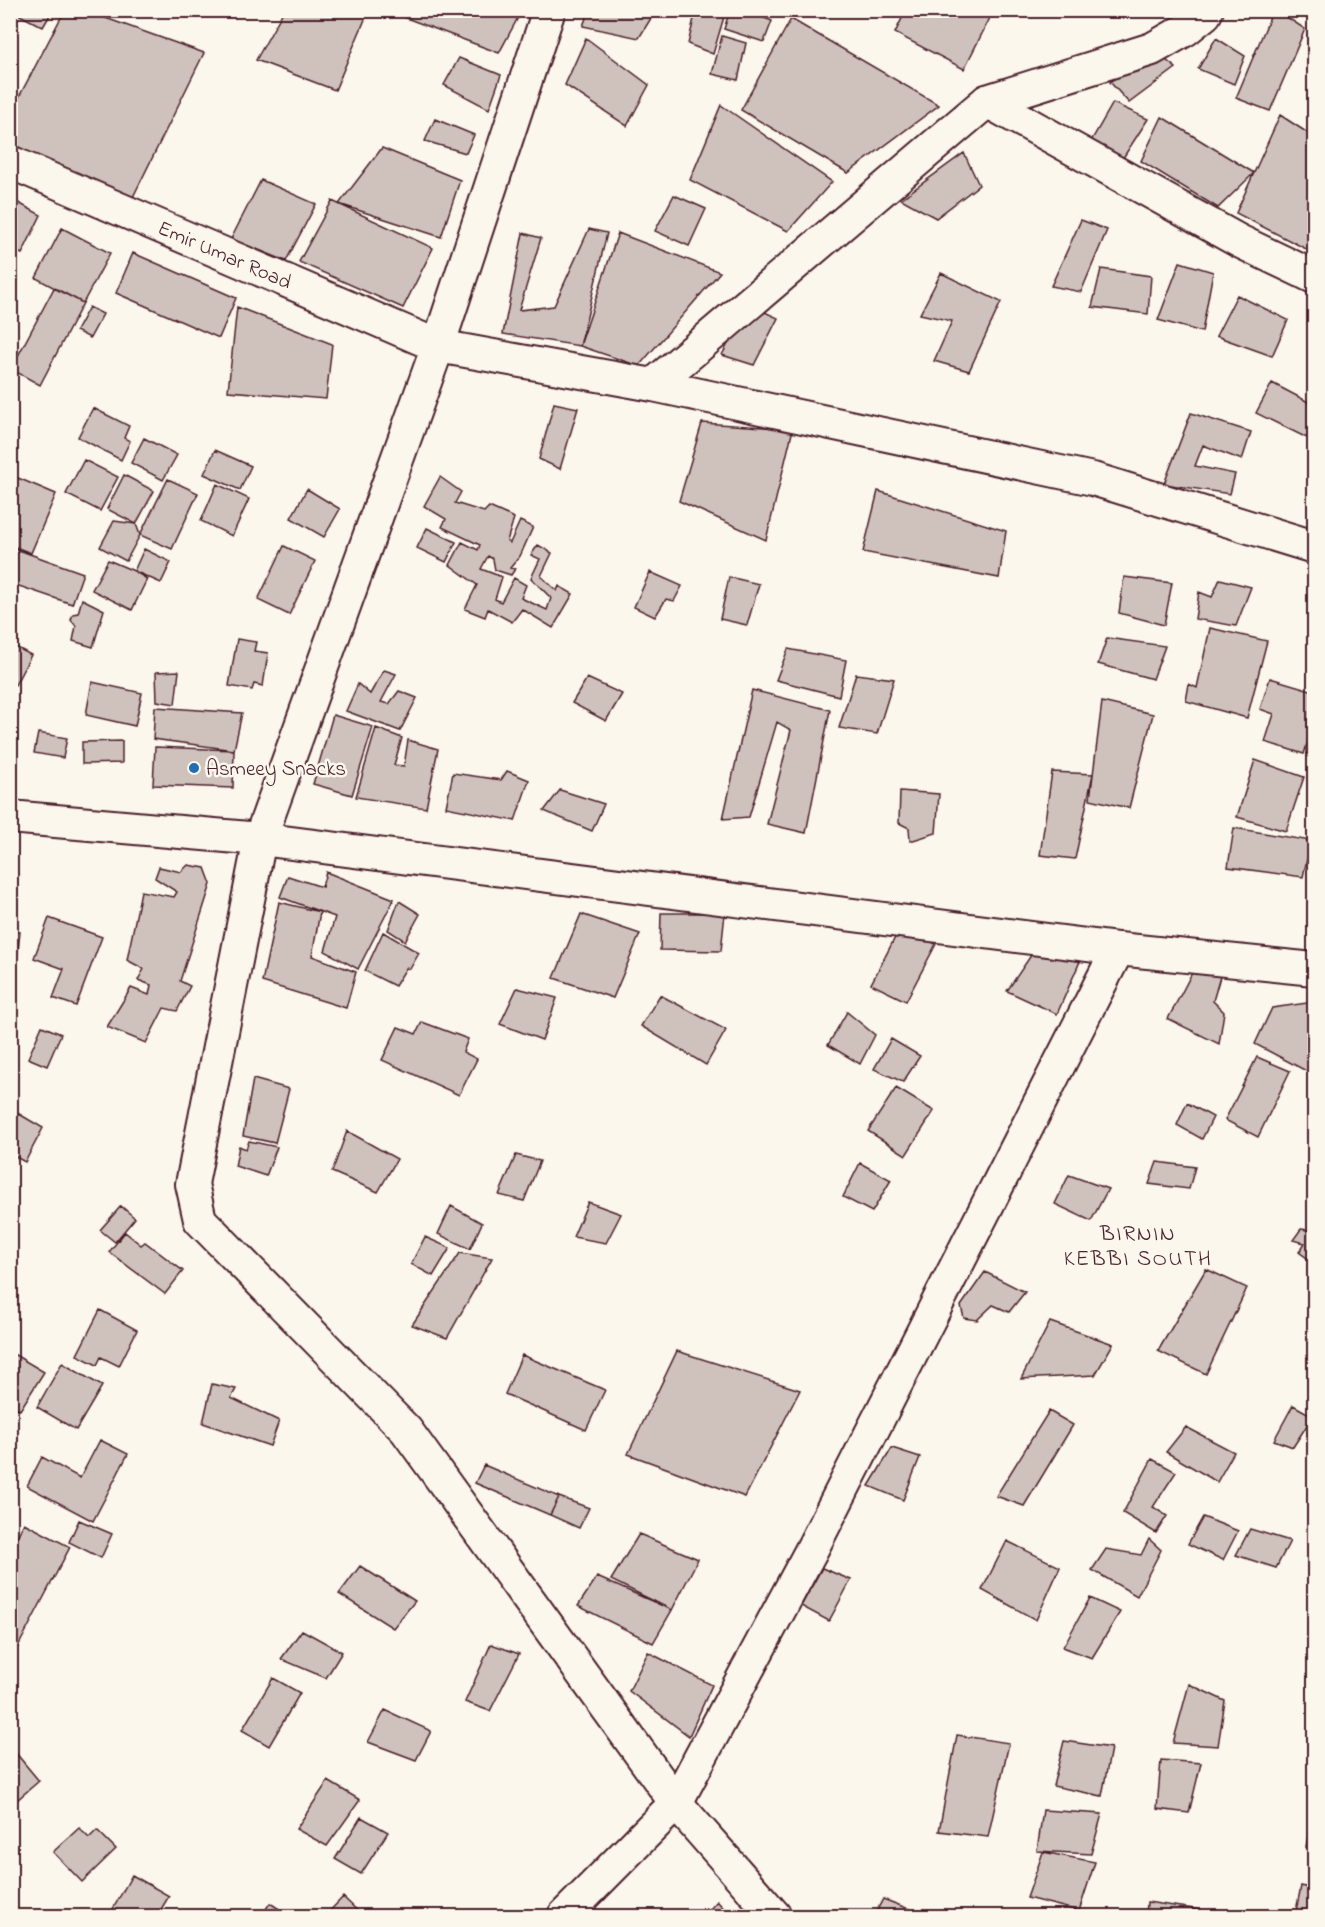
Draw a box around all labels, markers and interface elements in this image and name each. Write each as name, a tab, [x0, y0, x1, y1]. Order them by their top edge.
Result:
street label: Emir Umar Road	[153, 214, 296, 298]
place label: Asmeey Snacks	[206, 755, 346, 787]
marker: Asmeey Snacks	[187, 761, 201, 775]
district label: BIRNIN KEBBI SOUTH	[1064, 1219, 1212, 1276]

